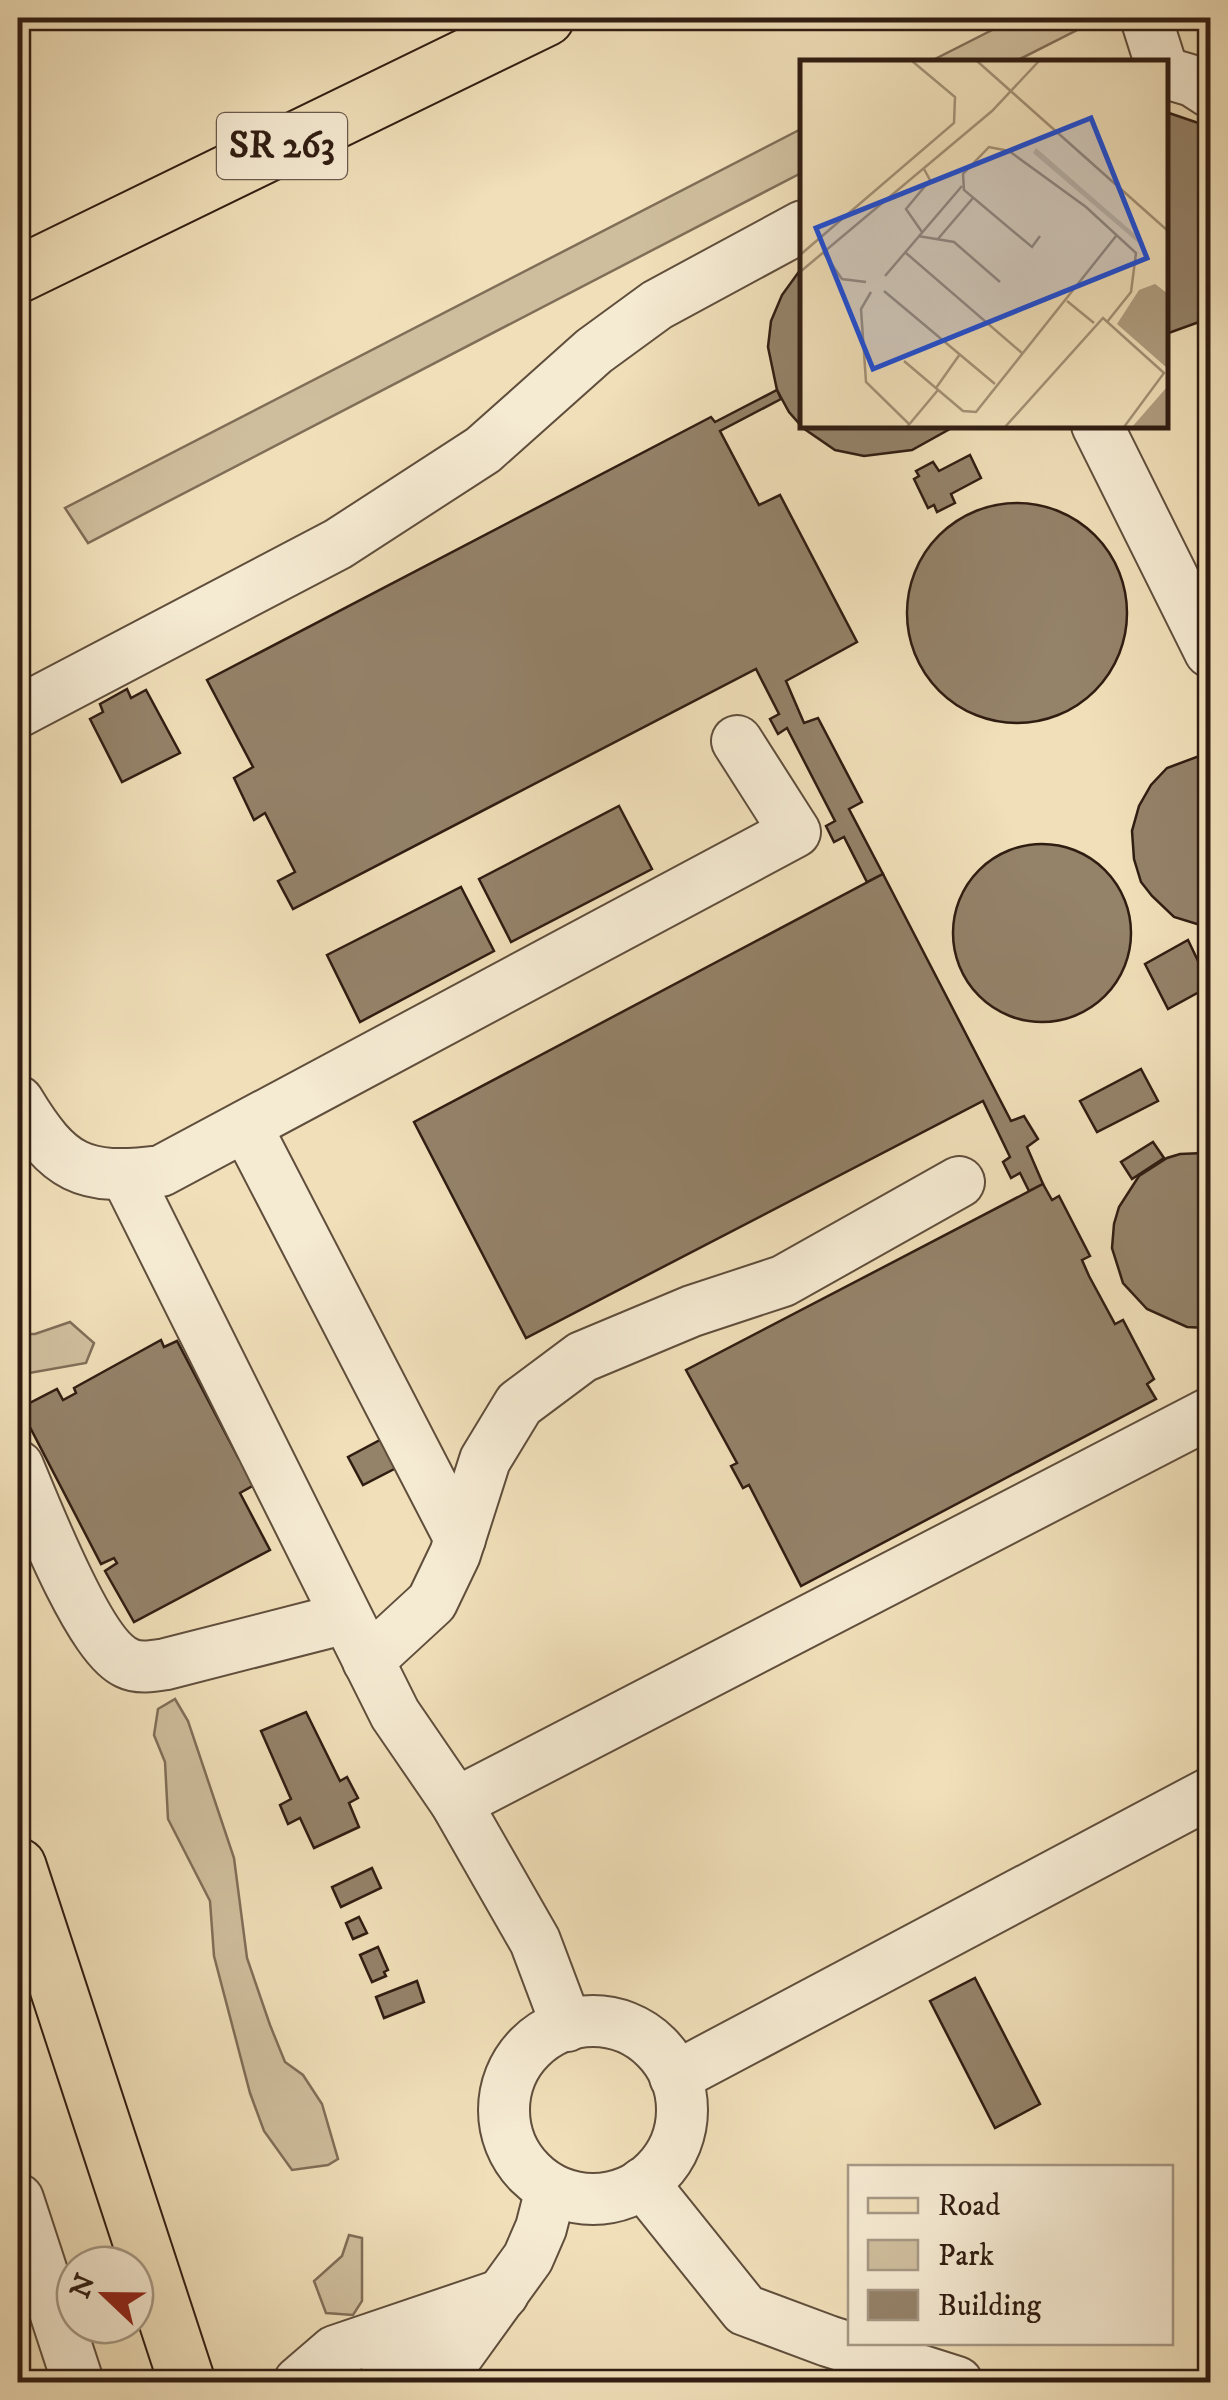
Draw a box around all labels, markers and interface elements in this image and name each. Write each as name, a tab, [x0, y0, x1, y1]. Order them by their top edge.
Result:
inset map	[800, 60, 1168, 428]
road number: SR 263	[217, 113, 347, 179]
legend	[848, 2165, 1173, 2345]
text: Road	[938, 2188, 1000, 2225]
text: Park	[938, 2238, 994, 2275]
north arrow	[55, 2245, 155, 2345]
text: N	[63, 2269, 104, 2303]
text: Building	[938, 2288, 1042, 2325]

